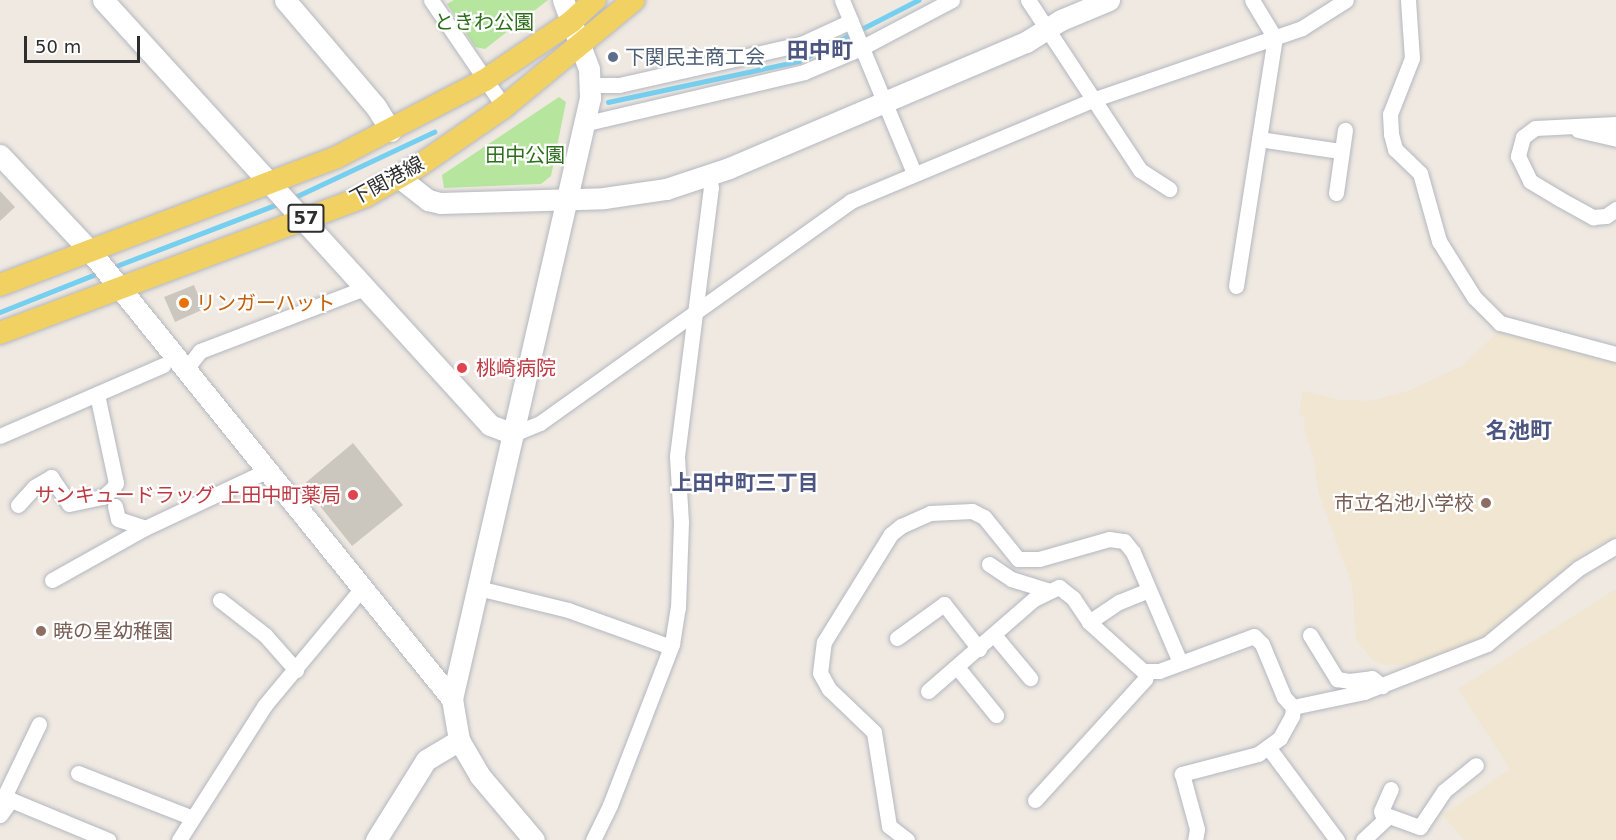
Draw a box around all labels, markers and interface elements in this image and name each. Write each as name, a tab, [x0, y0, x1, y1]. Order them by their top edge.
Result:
park label: ときわ公園	[434, 10, 534, 34]
scale bar	[27, 24, 142, 62]
text: 50 m	[35, 36, 81, 57]
district label: 田中町	[787, 38, 853, 64]
place label: 下関民主商工会	[625, 45, 765, 69]
marker: 下関民主商工会	[606, 50, 620, 64]
park label: 田中公園	[485, 143, 565, 167]
street label: 下関港線	[346, 152, 428, 210]
road number: 57	[286, 203, 326, 233]
place label: リンガーハット	[196, 291, 336, 315]
marker: リンガーハット	[177, 296, 191, 310]
place label: 桃崎病院	[476, 356, 556, 380]
marker: 桃崎病院	[453, 359, 471, 377]
district label: 名池町	[1486, 418, 1552, 444]
district label: 上田中町三丁目	[672, 470, 818, 496]
place label: サンキュードラッグ 上田中町薬局	[35, 483, 341, 507]
marker: サンキュードラッグ 上田中町薬局	[346, 488, 360, 502]
place label: 市立名池小学校	[1334, 491, 1474, 515]
marker: 市立名池小学校	[1479, 496, 1493, 510]
place label: 暁の星幼稚園	[53, 619, 173, 643]
marker: 暁の星幼稚園	[34, 624, 48, 638]

